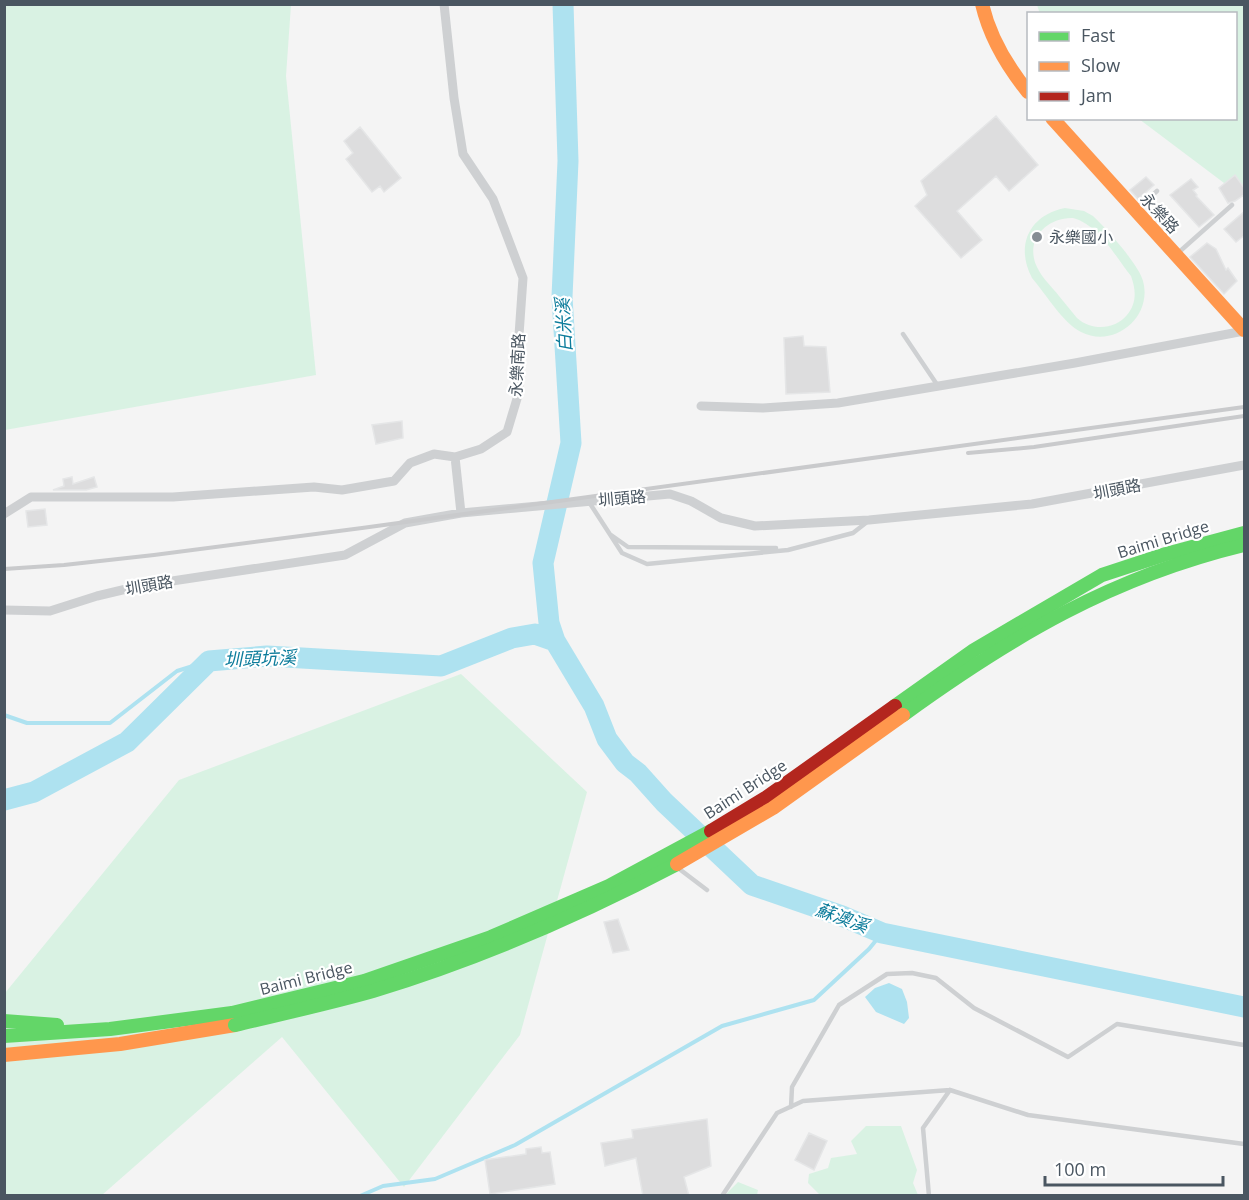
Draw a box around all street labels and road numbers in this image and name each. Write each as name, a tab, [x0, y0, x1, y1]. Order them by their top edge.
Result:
street label: 永樂路	[1136, 188, 1184, 238]
street label: 永樂南路	[504, 332, 530, 398]
street label: 圳頭路	[1091, 474, 1143, 504]
street label: 圳頭路	[597, 485, 647, 511]
street label: Baimi Bridge	[1115, 515, 1211, 563]
street label: 圳頭路	[123, 570, 175, 600]
street label: Baimi Bridge	[699, 754, 791, 824]
street label: Baimi Bridge	[257, 956, 355, 1000]

